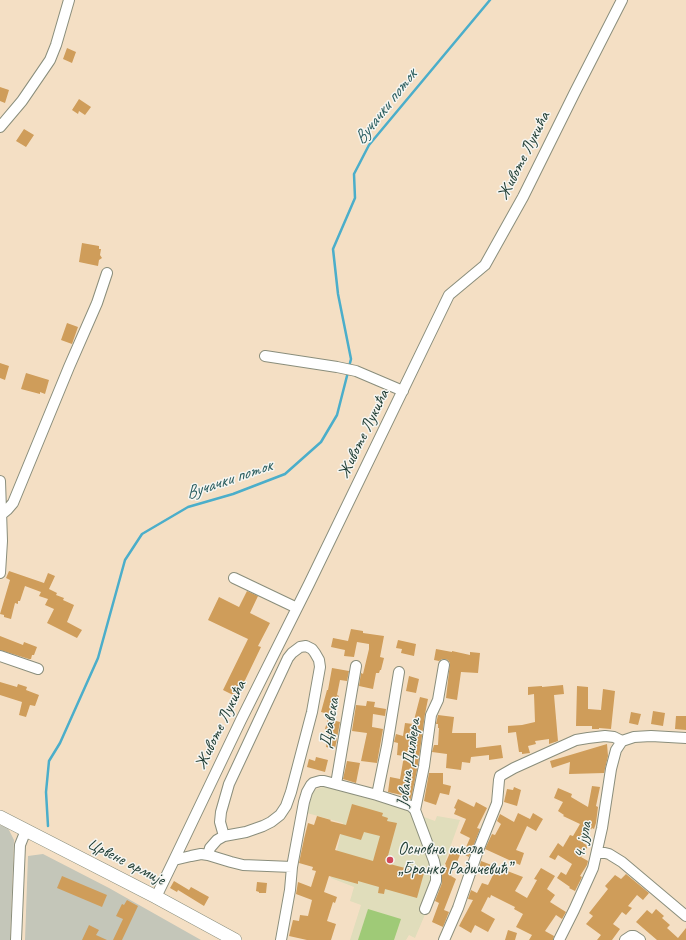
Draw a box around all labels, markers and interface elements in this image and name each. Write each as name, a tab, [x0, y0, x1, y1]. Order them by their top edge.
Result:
water label: Вучачки поток	[350, 65, 422, 149]
street label: Животе Лукића	[493, 109, 555, 203]
street label: Животе Лукића	[334, 386, 394, 482]
water label: Вучачки поток	[183, 455, 275, 505]
street label: Животе Лукића	[191, 677, 251, 773]
street label: Дравска	[316, 696, 344, 750]
street label: Јована Дилбера	[393, 717, 425, 809]
street label: 4. јула	[569, 820, 597, 860]
street label: Црвене армије	[84, 834, 168, 890]
place label: Основна школа „Бранко Радичевић”	[398, 840, 511, 880]
marker: Основна школа „Бранко Радичевић”	[385, 855, 395, 865]

